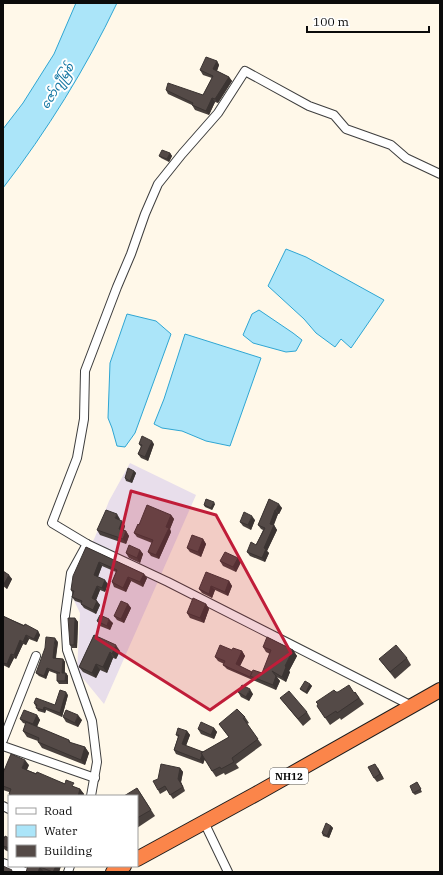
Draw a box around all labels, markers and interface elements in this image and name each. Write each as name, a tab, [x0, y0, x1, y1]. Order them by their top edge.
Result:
scale bar	[307, 8, 429, 34]
text: 100 m	[313, 14, 349, 29]
water label: ဇော်ဂျီမြစ်	[36, 59, 80, 113]
road number: NH12	[270, 768, 308, 784]
legend	[8, 795, 138, 867]
text: Road	[44, 803, 73, 818]
text: Water	[44, 823, 78, 838]
text: Building	[44, 843, 92, 858]

